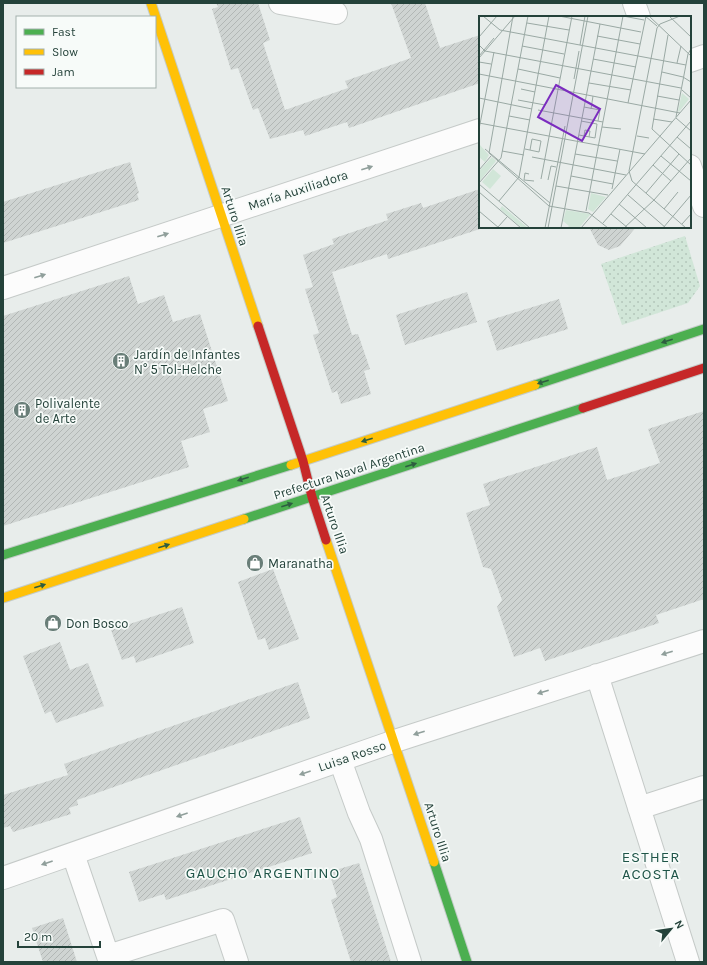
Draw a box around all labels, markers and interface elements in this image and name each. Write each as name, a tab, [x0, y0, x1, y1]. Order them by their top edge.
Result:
legend	[16, 16, 156, 88]
inset map	[479, 16, 691, 228]
text: Fast	[52, 25, 76, 39]
text: Slow	[52, 45, 78, 59]
text: Jam	[52, 65, 75, 79]
one-way arrow	[361, 165, 373, 171]
street label: María Auxiliadora	[246, 167, 350, 213]
street label: Arturo Illia	[218, 184, 252, 248]
one-way arrow	[158, 232, 170, 238]
one-way arrow	[34, 273, 46, 279]
one-way arrow	[661, 338, 673, 344]
place label: Jardín de Infantes N° 5 Tol-Helche	[134, 347, 241, 377]
building icon: Jardín de Infantes N° 5 Tol-Helche	[111, 351, 131, 371]
one-way arrow	[537, 379, 549, 385]
place label: Polivalente de Arte	[35, 396, 101, 426]
building icon: Polivalente de Arte	[12, 400, 32, 420]
one-way arrow	[360, 437, 372, 443]
street label: Prefectura Naval Argentina	[271, 439, 427, 503]
one-way arrow	[405, 461, 417, 467]
one-way arrow	[237, 477, 249, 483]
street label: Arturo Illia	[318, 492, 352, 556]
one-way arrow	[281, 502, 293, 508]
one-way arrow	[158, 542, 170, 548]
shop icon: Maranatha	[245, 553, 265, 573]
place label: Maranatha	[268, 556, 333, 571]
one-way arrow	[34, 583, 46, 589]
shop icon: Don Bosco	[43, 613, 63, 633]
place label: Don Bosco	[66, 616, 128, 631]
one-way arrow	[660, 650, 672, 656]
one-way arrow	[537, 690, 549, 696]
one-way arrow	[413, 730, 425, 736]
street label: Luisa Rosso	[316, 737, 388, 775]
one-way arrow	[299, 770, 311, 776]
street label: Arturo Illia	[421, 800, 455, 864]
one-way arrow	[176, 813, 188, 819]
district label: ESTHER ACOSTA	[622, 848, 680, 883]
one-way arrow	[40, 860, 52, 866]
district label: GAUCHO ARGENTINO	[186, 864, 340, 882]
north arrow	[651, 909, 691, 949]
text: N	[672, 918, 687, 931]
scale bar	[18, 923, 100, 949]
text: 20 m	[24, 930, 52, 944]

